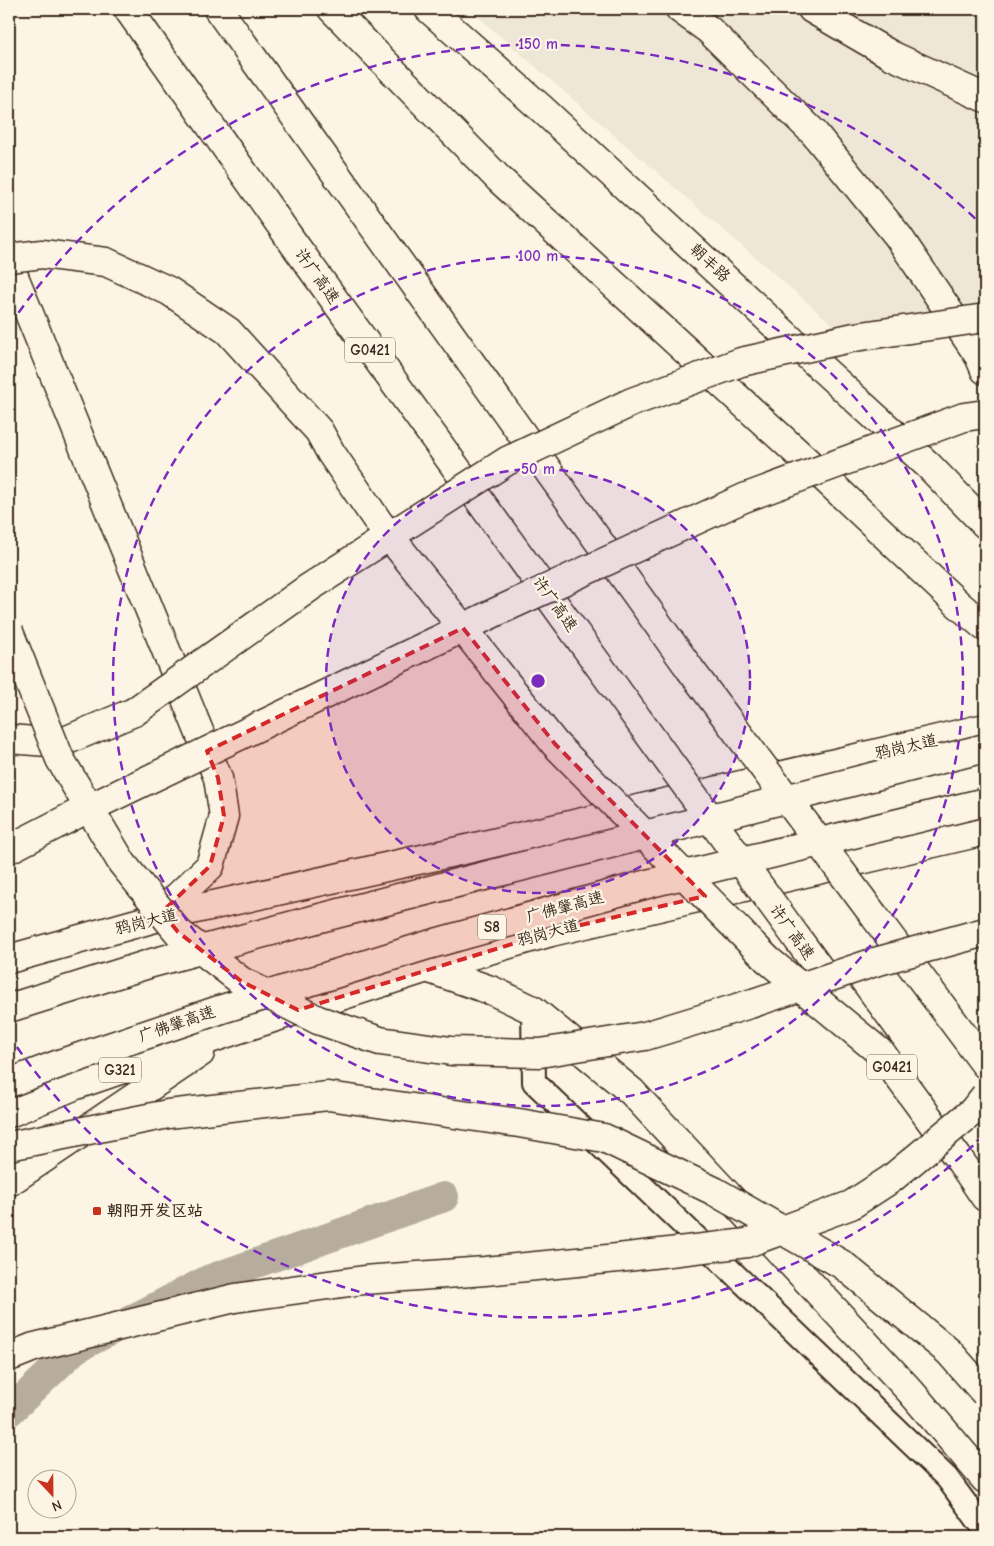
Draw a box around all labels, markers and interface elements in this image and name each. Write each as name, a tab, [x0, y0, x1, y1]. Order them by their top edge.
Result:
text: 150 m	[518, 35, 558, 53]
street label: 朝丰路	[686, 240, 734, 286]
street label: 许广高速	[291, 245, 343, 307]
text: 100 m	[518, 247, 558, 265]
road number: G0421	[345, 338, 395, 362]
text: 50 m	[521, 460, 555, 478]
street label: 许广高速	[529, 573, 581, 635]
centre of rings	[529, 672, 547, 690]
street label: 鸦岗大道	[873, 731, 939, 763]
street label: 广佛肇高速	[524, 888, 606, 926]
street label: 许广高速	[766, 901, 818, 963]
street label: 鸦岗大道	[113, 906, 179, 938]
road number: S8	[478, 914, 506, 940]
street label: 鸦岗大道	[515, 916, 581, 950]
street label: 广佛肇高速	[136, 1002, 218, 1046]
road number: G0421	[867, 1054, 917, 1080]
road number: G321	[99, 1058, 141, 1082]
place label: 朝阳开发区站	[107, 1202, 203, 1220]
marker: 朝阳开发区站	[91, 1205, 103, 1217]
north arrow	[28, 1468, 78, 1518]
text: N	[49, 1496, 64, 1515]

